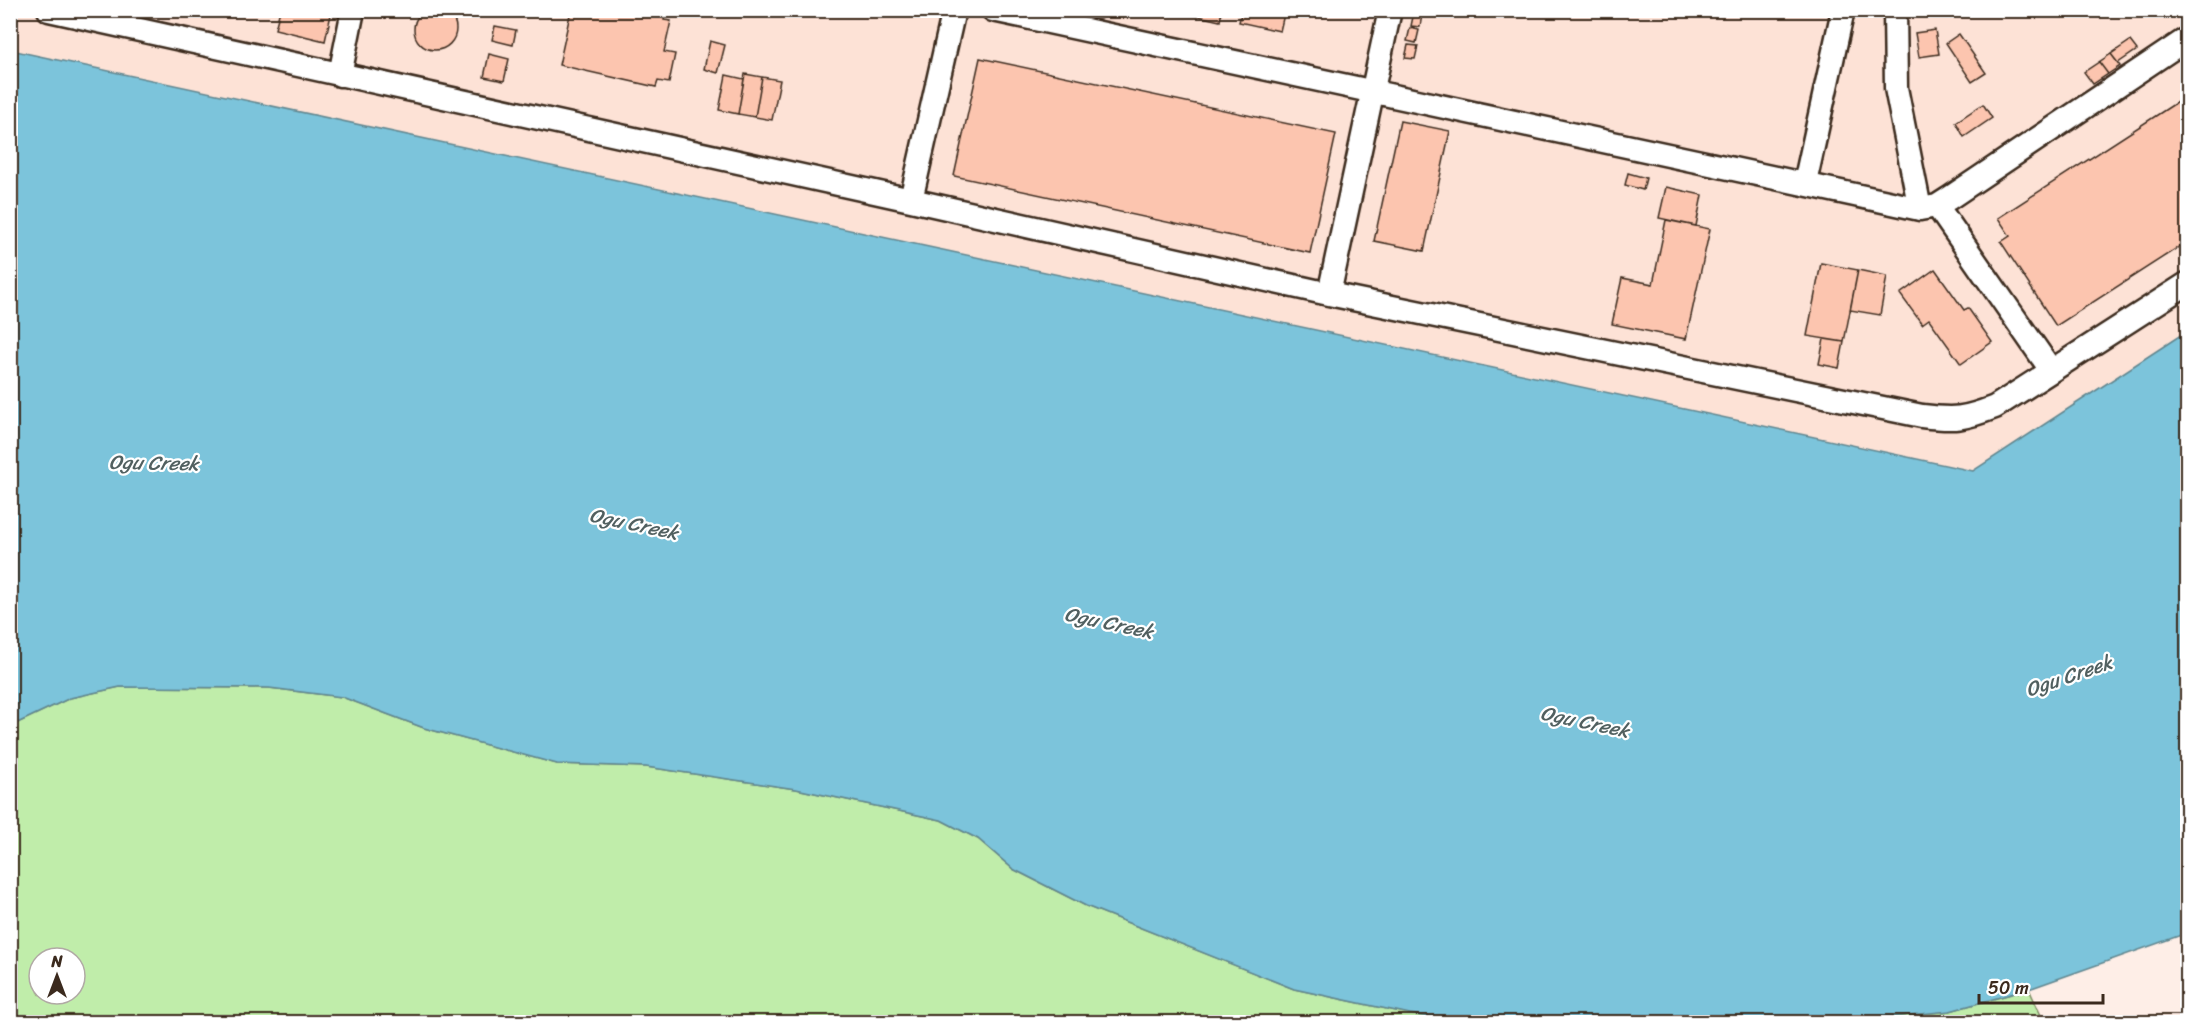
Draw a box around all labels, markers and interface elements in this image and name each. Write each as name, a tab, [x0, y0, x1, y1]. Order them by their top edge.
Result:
water label: Ogu Creek	[109, 445, 201, 481]
water label: Ogu Creek	[586, 498, 683, 551]
water label: Ogu Creek	[1061, 597, 1158, 650]
water label: Ogu Creek	[2021, 644, 2119, 707]
water label: Ogu Creek	[1537, 696, 1634, 749]
north arrow	[27, 946, 87, 1006]
text: N	[50, 947, 63, 976]
scale bar	[1979, 967, 2104, 1005]
text: 50 m	[1988, 972, 2029, 1004]

